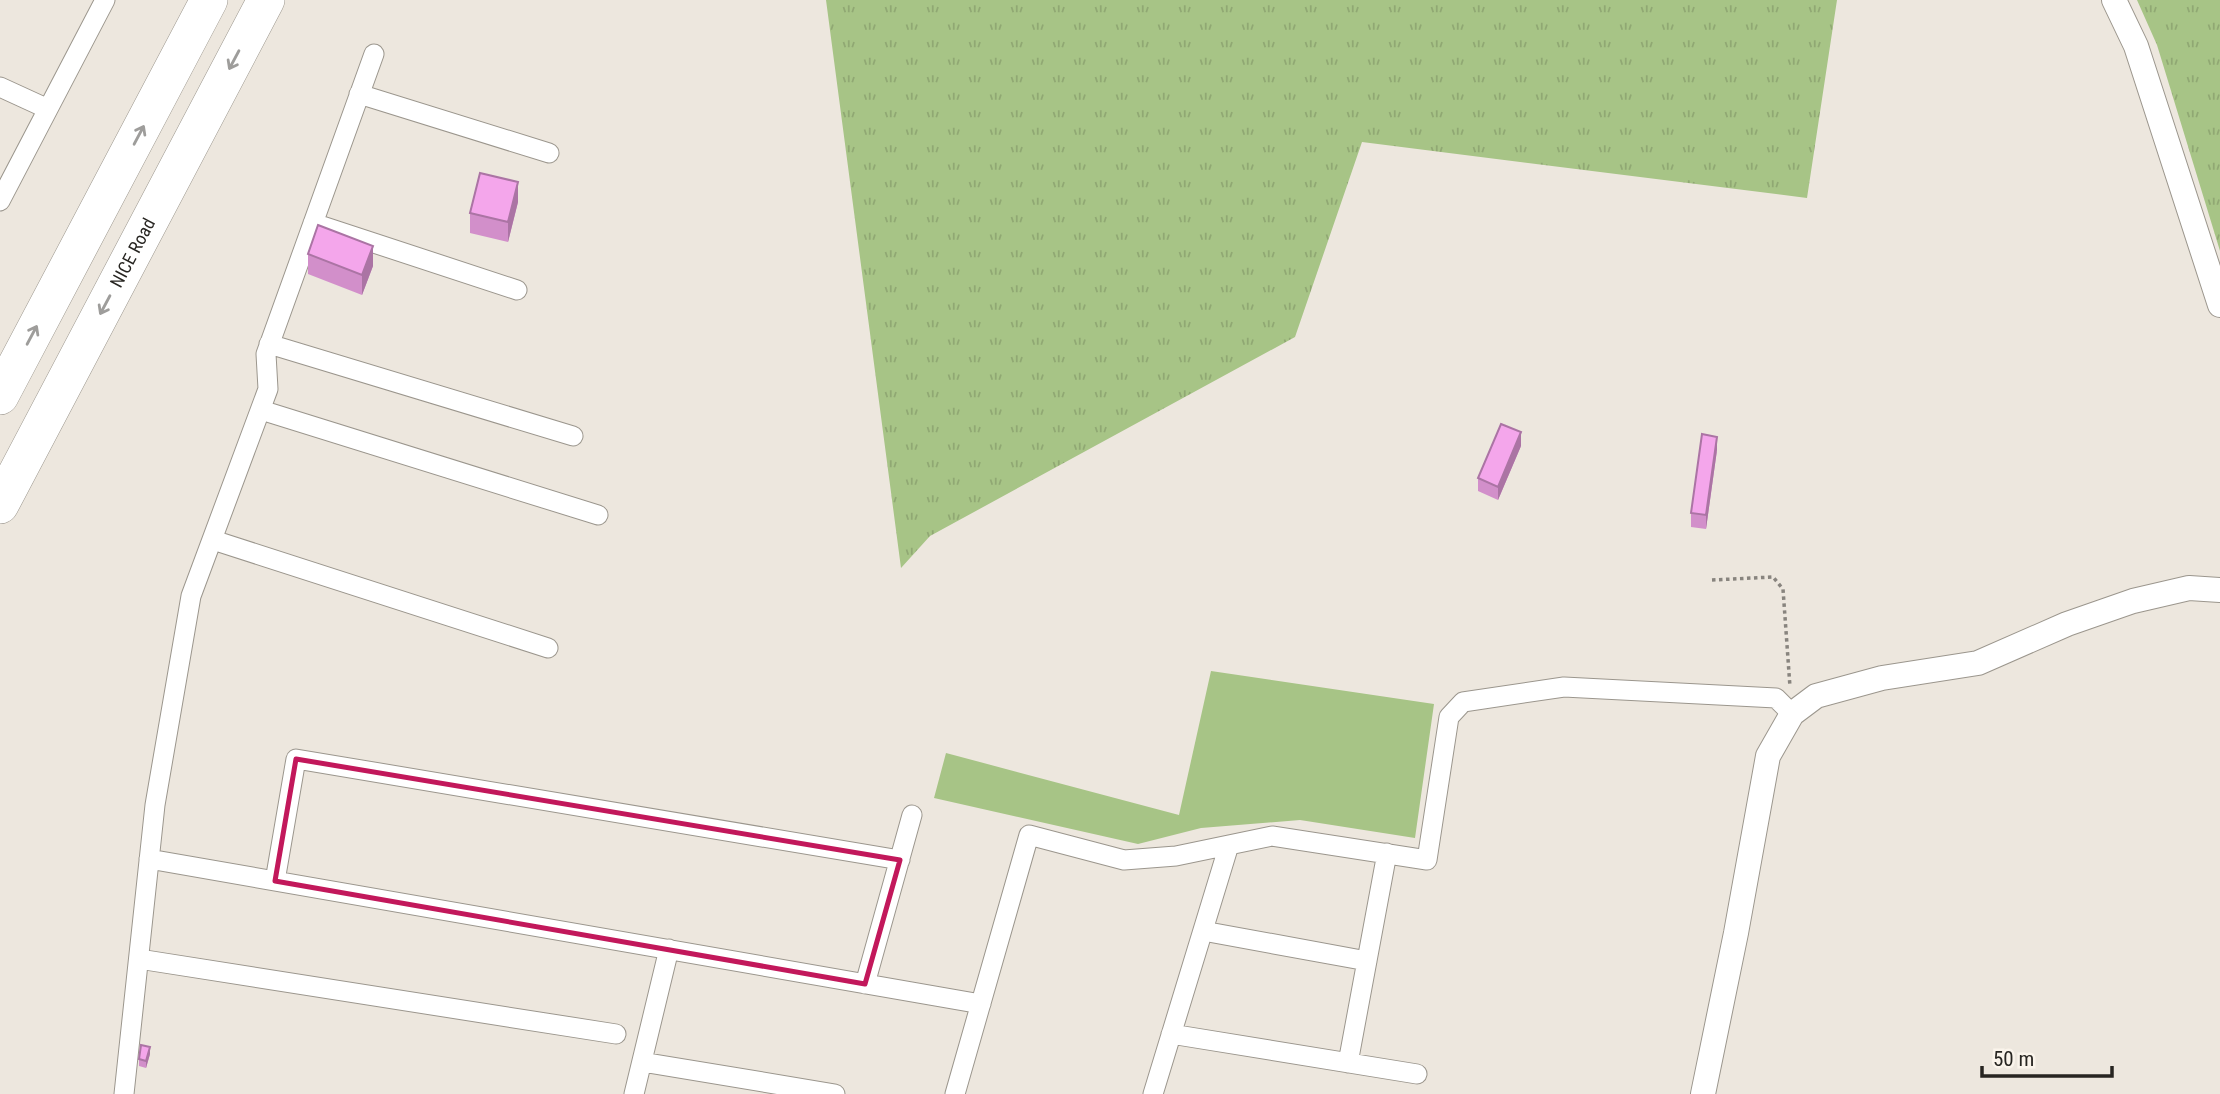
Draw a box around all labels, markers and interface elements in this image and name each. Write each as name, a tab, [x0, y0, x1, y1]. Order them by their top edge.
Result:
one-way arrow	[227, 50, 241, 70]
one-way arrow	[133, 125, 147, 146]
street label: NICE Road	[106, 214, 159, 291]
one-way arrow	[98, 294, 111, 315]
one-way arrow	[25, 326, 39, 346]
scale bar	[1982, 1034, 2112, 1078]
text: 50 m	[1993, 1047, 2034, 1071]

